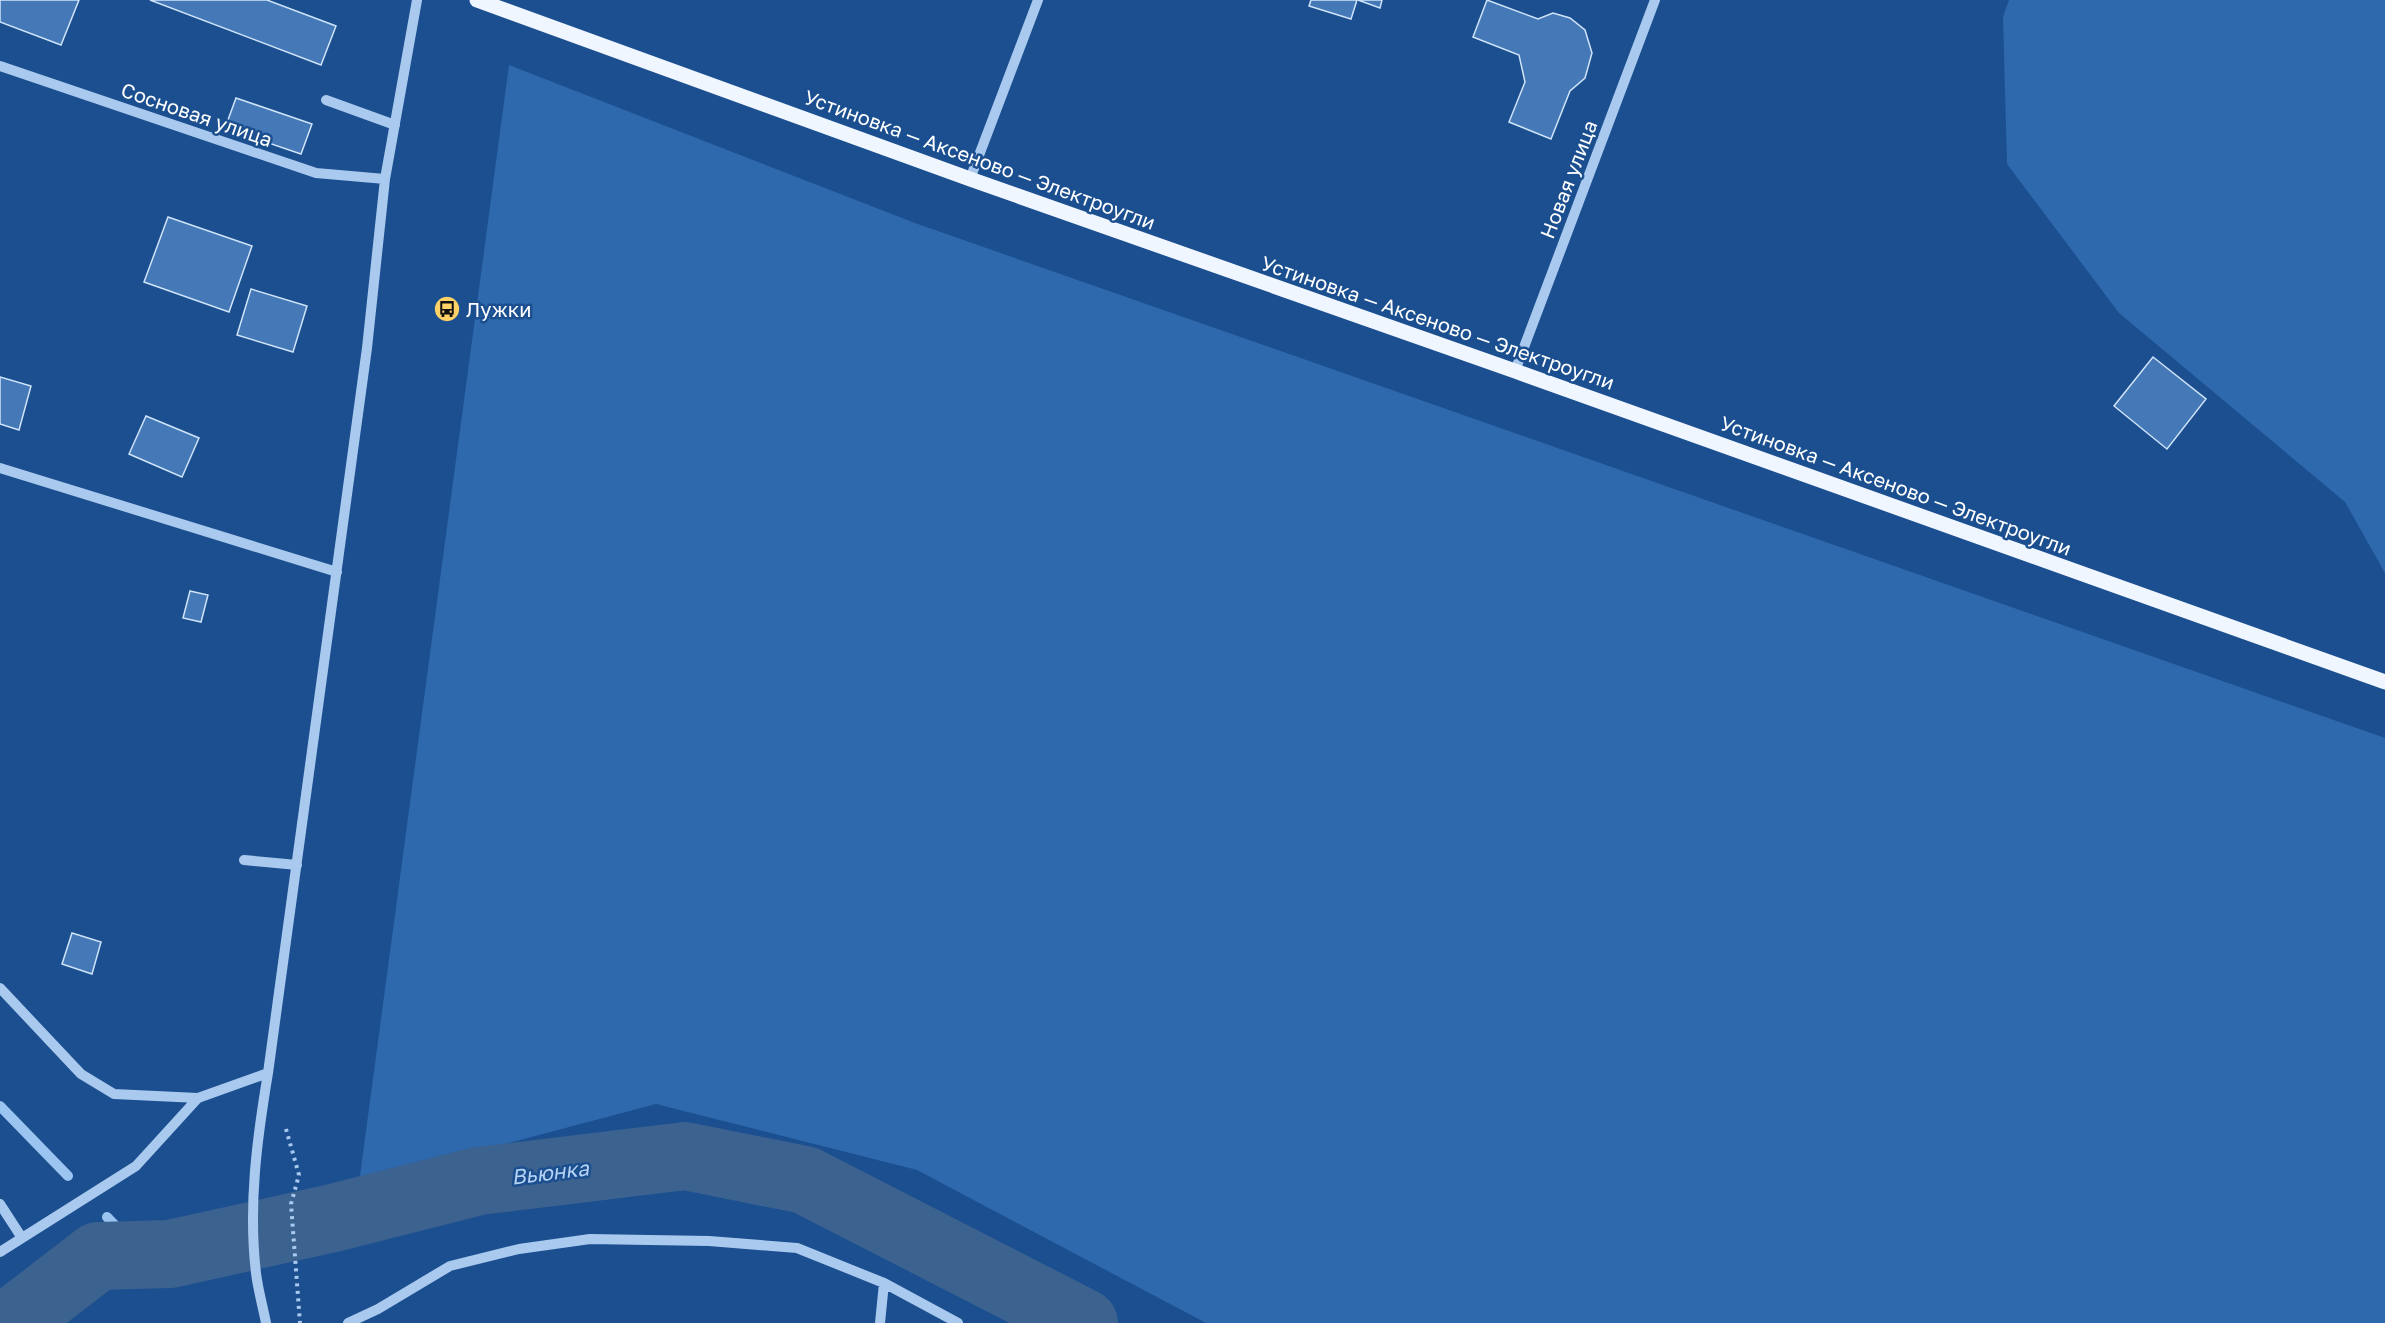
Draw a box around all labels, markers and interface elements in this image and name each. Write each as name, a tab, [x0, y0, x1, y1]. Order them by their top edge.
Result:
street label: Сосновая улица	[118, 77, 276, 151]
street label: Устиновка — Аксеново — Электроугли	[801, 84, 1159, 234]
street label: Новая улица	[1534, 116, 1602, 242]
street label: Устиновка — Аксеново — Электроугли	[1258, 250, 1618, 394]
bus stop icon: Лужки	[432, 294, 462, 324]
place label: Лужки	[466, 297, 531, 321]
street label: Устиновка — Аксеново — Электроугли	[1717, 410, 2075, 560]
water label: Вьюнка	[510, 1154, 591, 1190]

